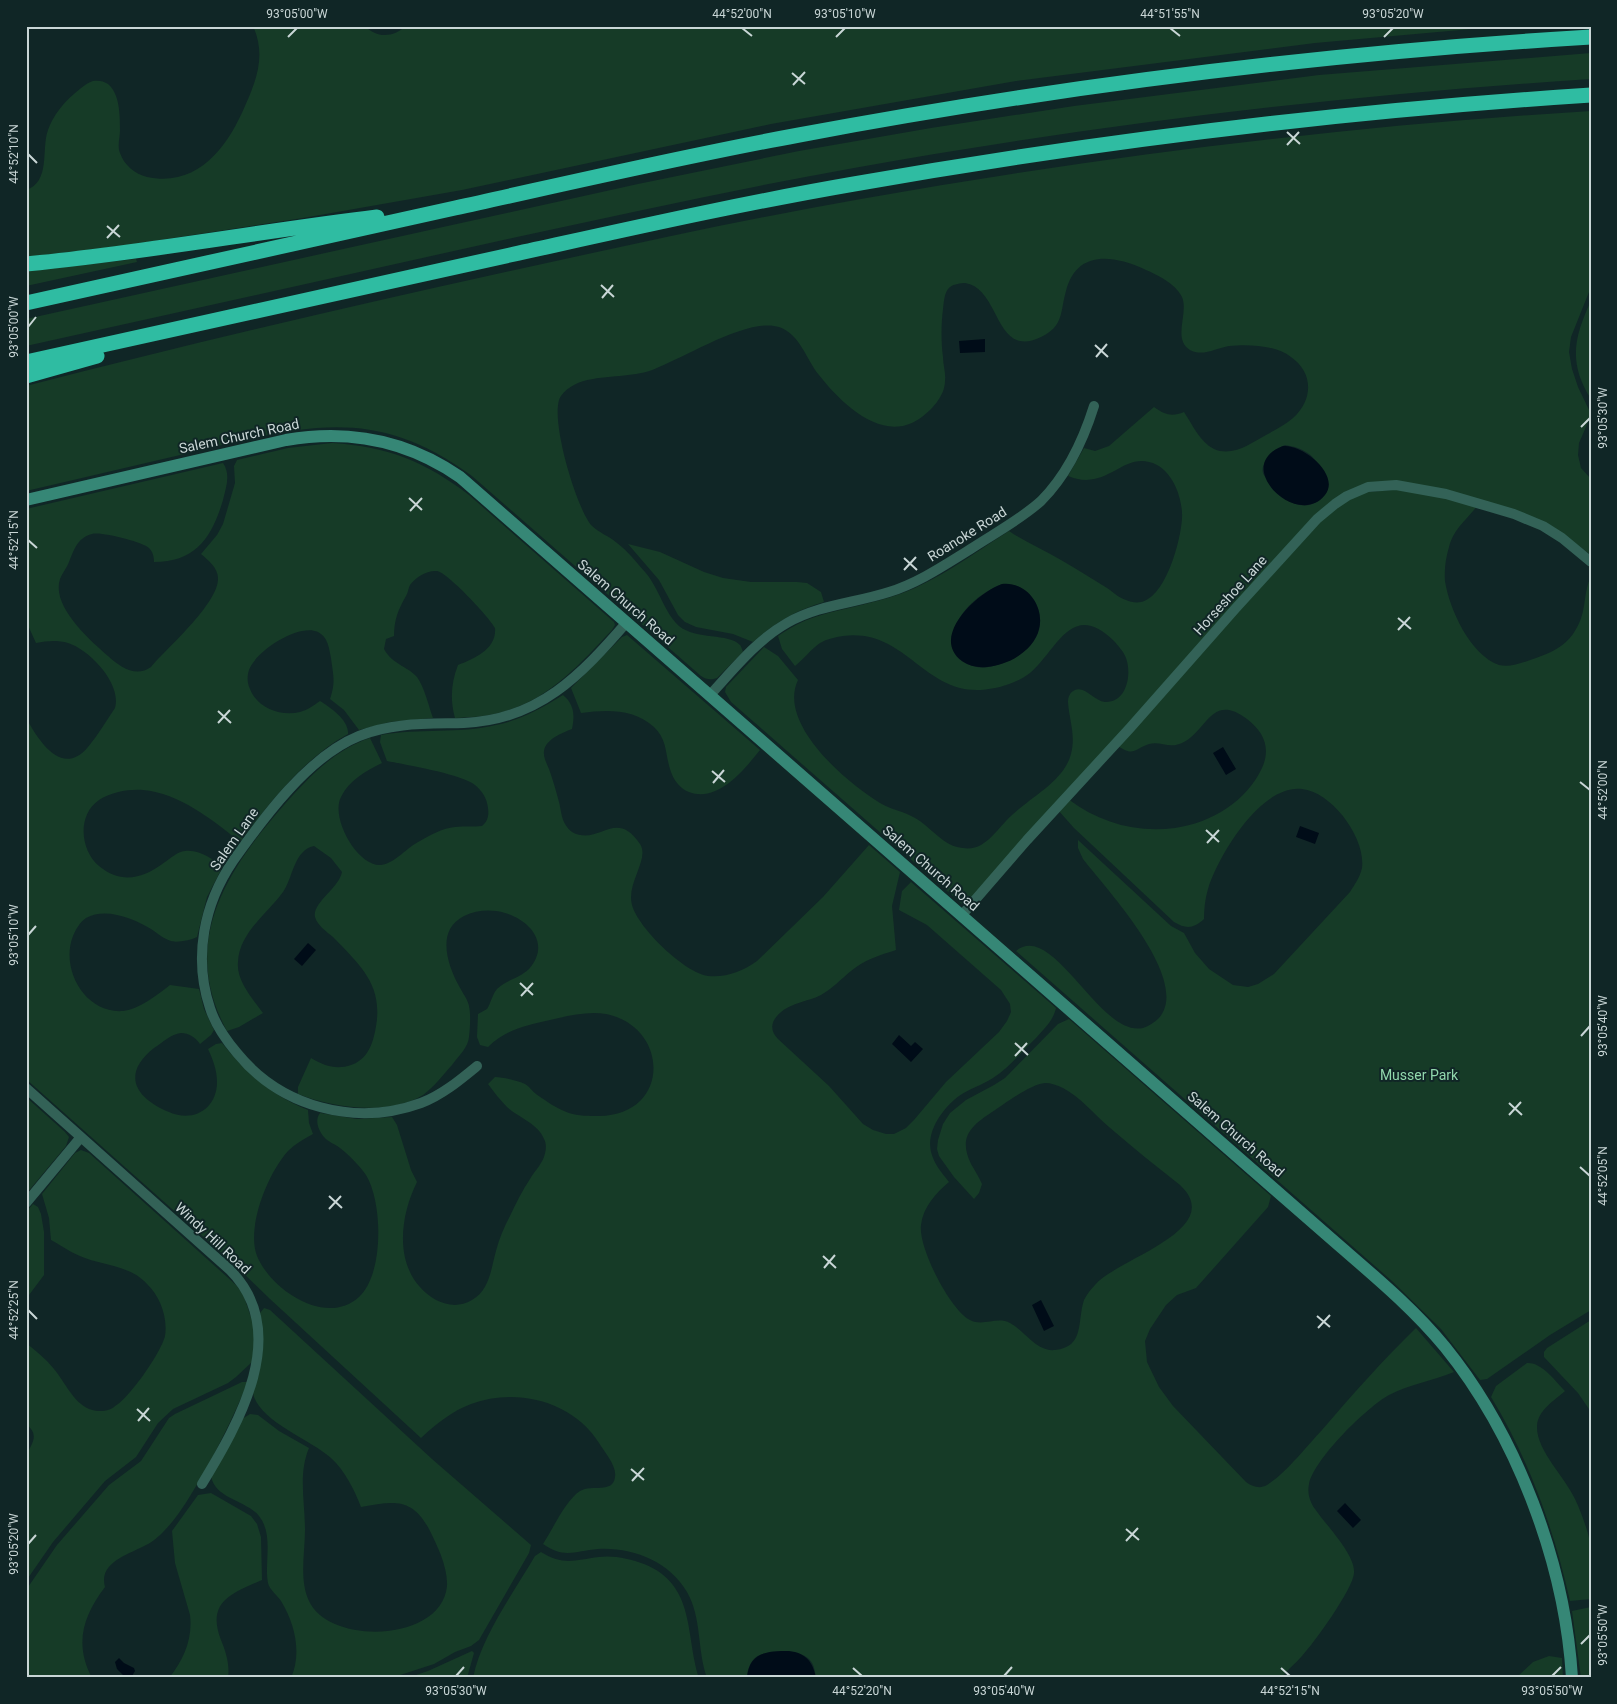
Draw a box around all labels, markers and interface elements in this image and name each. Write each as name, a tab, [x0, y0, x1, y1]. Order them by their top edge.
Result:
text: 93°05'00"W	[266, 7, 328, 21]
text: 44°52'00"N	[712, 7, 772, 21]
text: 93°05'10"W	[814, 7, 876, 21]
text: 44°51'55"N	[1140, 7, 1200, 21]
text: 93°05'20"W	[1362, 7, 1424, 21]
text: 44°52'10"N	[7, 124, 21, 184]
text: 93°05'00"W	[7, 296, 21, 358]
text: 93°05'30"W	[1596, 387, 1610, 449]
street label: Salem Church Road	[178, 415, 300, 457]
street label: Roanoke Road	[925, 503, 1009, 565]
text: 44°52'15"N	[7, 510, 21, 570]
street label: Horseshoe Lane	[1190, 552, 1270, 638]
street label: Salem Church Road	[575, 556, 677, 648]
text: 44°52'00"N	[1596, 760, 1610, 820]
street label: Salem Lane	[207, 805, 261, 873]
street label: Salem Church Road	[880, 822, 982, 914]
text: 93°05'10"W	[7, 904, 21, 966]
text: 93°05'40"W	[1596, 995, 1610, 1057]
park label: Musser Park	[1380, 1067, 1459, 1083]
street label: Salem Church Road	[1185, 1088, 1287, 1180]
text: 44°52'05"N	[1596, 1146, 1610, 1206]
street label: Windy Hill Road	[172, 1199, 254, 1277]
text: 44°52'25"N	[7, 1280, 21, 1340]
text: 93°05'20"W	[7, 1513, 21, 1575]
text: 93°05'50"W	[1596, 1604, 1610, 1666]
text: 93°05'30"W	[425, 1684, 487, 1698]
text: 44°52'20"N	[832, 1684, 892, 1698]
text: 93°05'40"W	[973, 1684, 1035, 1698]
text: 44°52'15"N	[1260, 1684, 1320, 1698]
text: 93°05'50"W	[1521, 1684, 1583, 1698]

